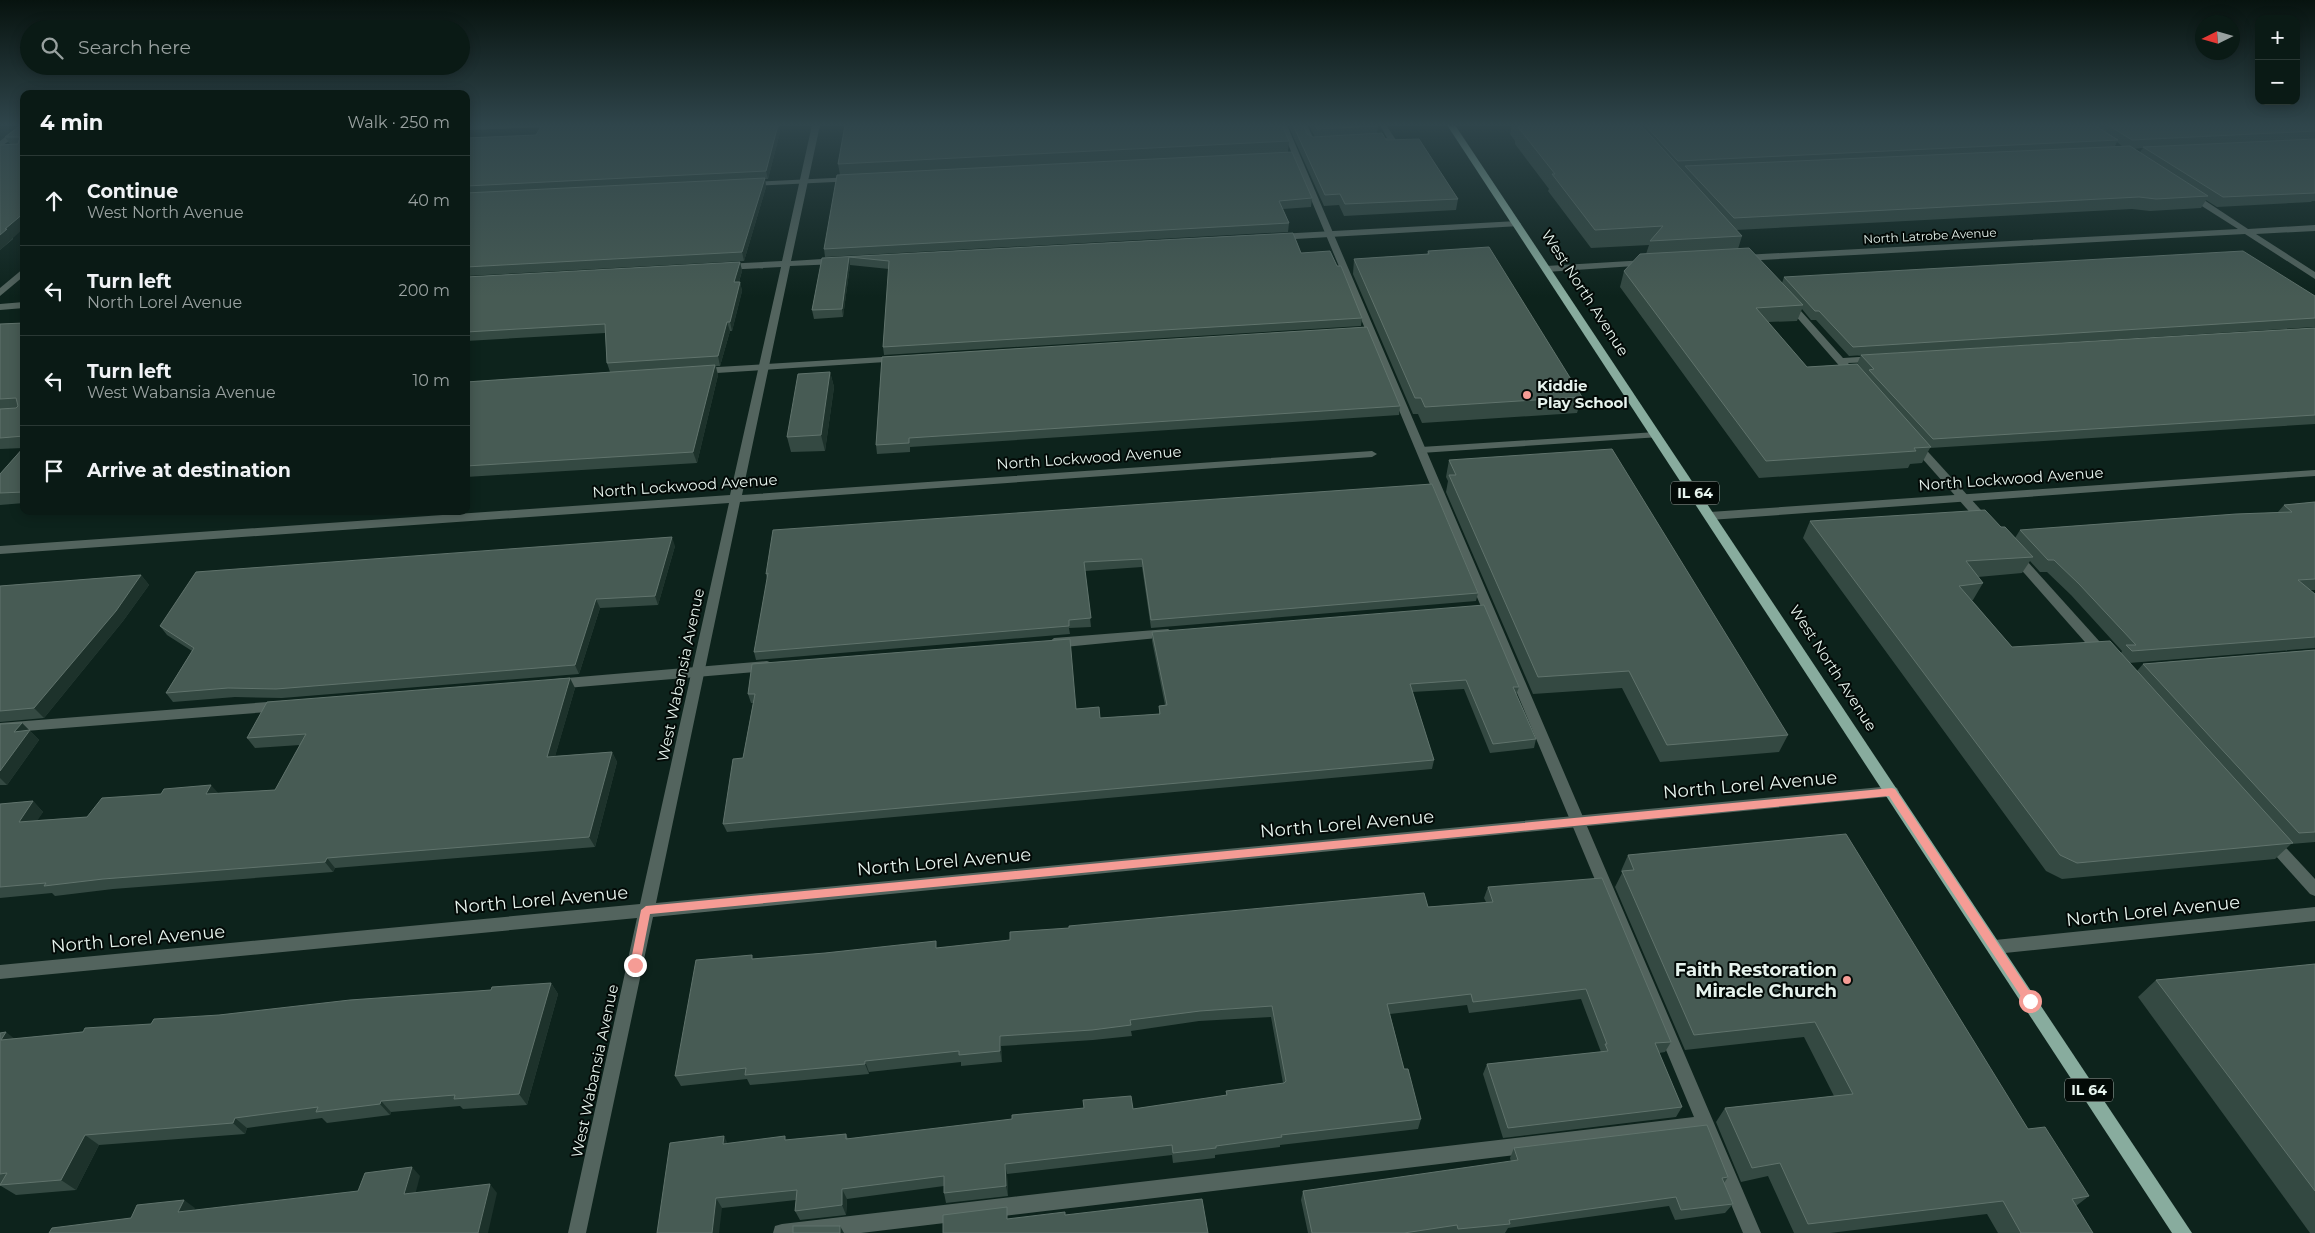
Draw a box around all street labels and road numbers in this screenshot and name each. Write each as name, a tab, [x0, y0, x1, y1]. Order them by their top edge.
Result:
street label: North Latrobe Avenue	[1863, 225, 1997, 246]
street label: West North Avenue	[1537, 226, 1633, 359]
street label: North Lockwood Avenue	[996, 442, 1182, 473]
street label: North Lockwood Avenue	[1918, 463, 2104, 494]
street label: North Lockwood Avenue	[592, 470, 778, 501]
road number: IL 64	[1671, 482, 1719, 504]
street label: West Wabansia Avenue	[653, 586, 708, 763]
street label: West North Avenue	[1785, 601, 1881, 734]
street label: North Lorel Avenue	[1662, 766, 1838, 804]
street label: North Lorel Avenue	[1259, 805, 1435, 843]
street label: North Lorel Avenue	[856, 843, 1032, 881]
street label: North Lorel Avenue	[453, 881, 629, 919]
street label: North Lorel Avenue	[2065, 891, 2241, 931]
street label: North Lorel Avenue	[50, 920, 226, 958]
street label: West Wabansia Avenue	[567, 982, 622, 1159]
road number: IL 64	[2065, 1078, 2113, 1102]

